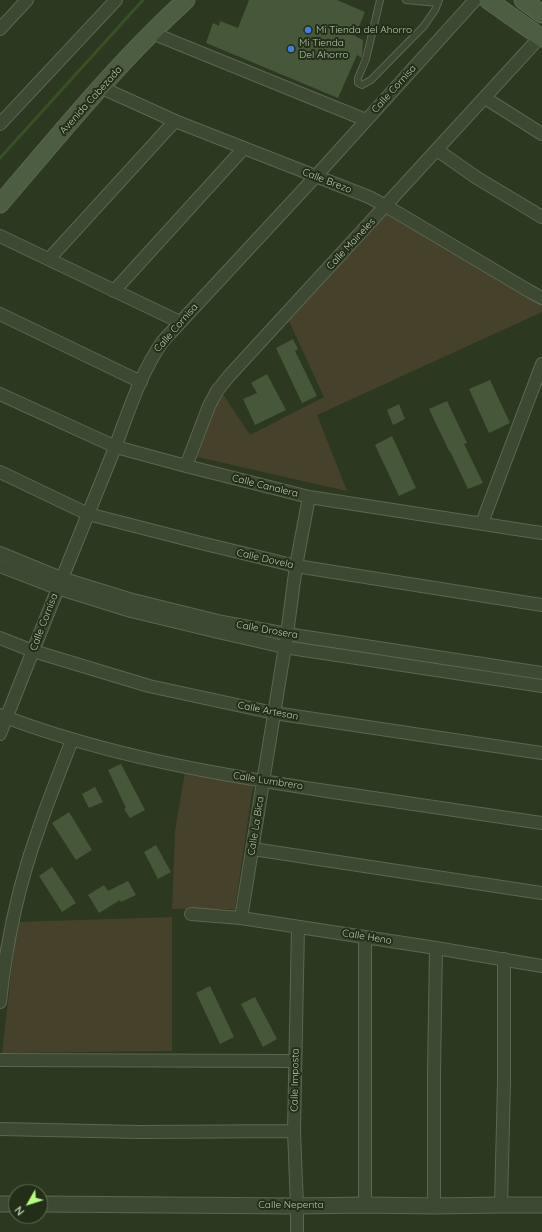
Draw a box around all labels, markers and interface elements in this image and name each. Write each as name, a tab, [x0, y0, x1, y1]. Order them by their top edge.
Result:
place label: Mi Tienda del Ahorro	[316, 24, 412, 36]
marker: Mi Tienda del Ahorro	[303, 25, 313, 35]
place label: Mi Tienda Del Ahorro	[299, 37, 349, 60]
marker: Mi Tienda Del Ahorro	[286, 44, 296, 54]
street label: Calle Cornisa	[369, 62, 419, 116]
street label: Avenida Cabezada	[57, 64, 125, 136]
street label: Calle Brezo	[301, 166, 353, 196]
street label: Calle Maineles	[324, 216, 378, 272]
street label: Calle Cornisa	[152, 301, 200, 355]
street label: Calle Canalera	[231, 472, 299, 500]
street label: Calle Dovela	[235, 547, 295, 571]
street label: Calle Cornisa	[28, 592, 60, 652]
street label: Calle Drosera	[235, 619, 299, 641]
street label: Calle Artesan	[237, 699, 299, 723]
street label: Calle Lumbrero	[232, 770, 304, 792]
street label: Calle La Bica	[245, 796, 267, 856]
street label: Calle Heno	[341, 927, 393, 947]
street label: Calle Imposta	[288, 1048, 302, 1112]
north arrow	[8, 1184, 48, 1224]
street label: Calle Nepenta	[258, 1199, 324, 1211]
text: N	[11, 1203, 27, 1218]

